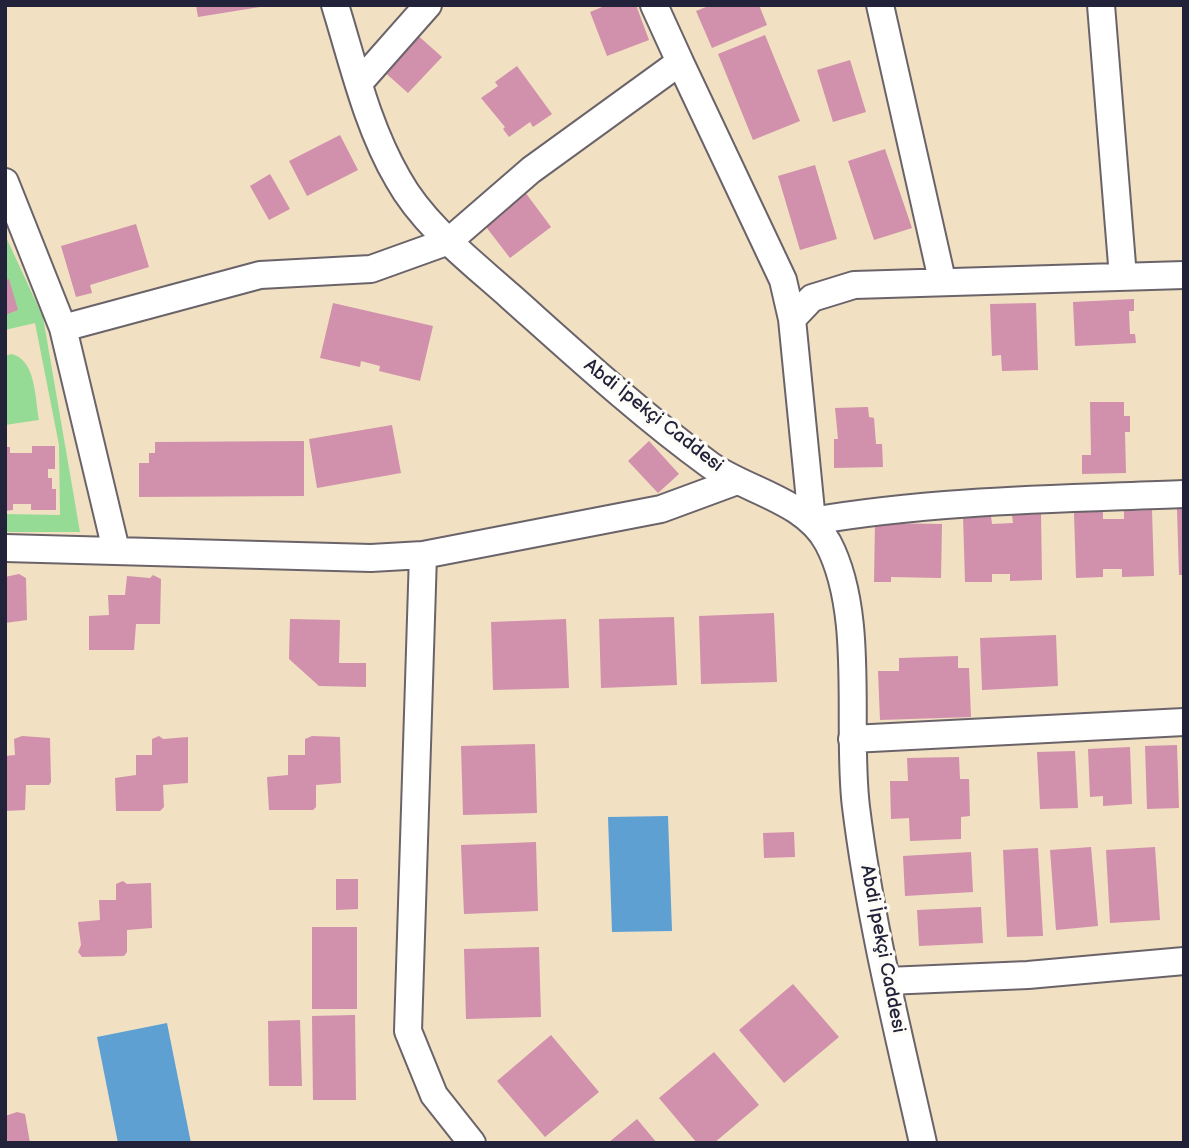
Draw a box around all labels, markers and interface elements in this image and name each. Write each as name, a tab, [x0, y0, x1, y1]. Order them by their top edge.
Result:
street label: Abdi İpekçi Caddesi	[579, 355, 727, 477]
street label: Abdi İpekçi Caddesi	[855, 863, 909, 1035]

